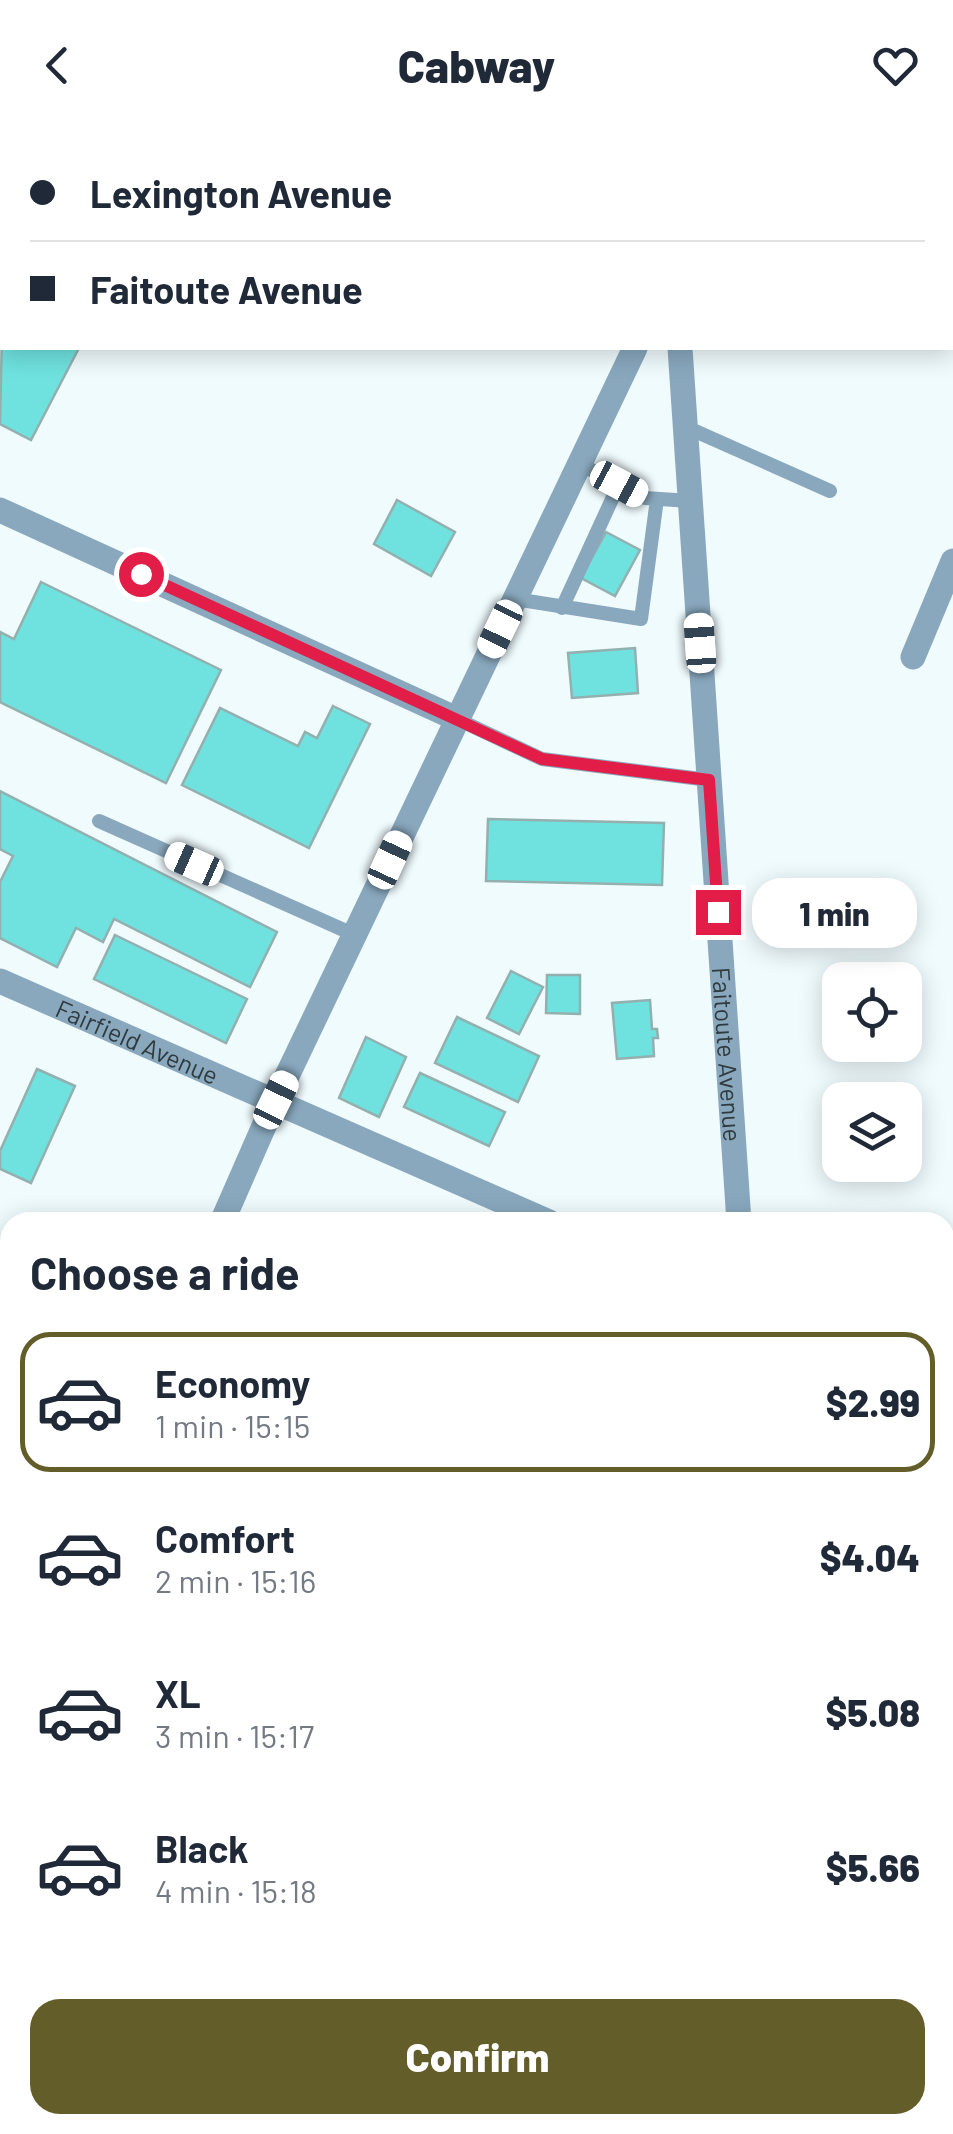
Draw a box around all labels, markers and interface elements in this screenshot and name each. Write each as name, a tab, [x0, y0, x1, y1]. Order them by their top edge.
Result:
icon: back	[30, 38, 85, 93]
text: Cabway	[398, 38, 555, 92]
icon: heart	[868, 38, 923, 93]
text: Lexington Avenue	[90, 170, 392, 216]
text: Faitoute Avenue	[90, 266, 363, 312]
car	[585, 457, 653, 511]
route start	[119, 552, 164, 597]
car	[473, 595, 527, 663]
car	[683, 612, 717, 674]
car	[364, 826, 416, 894]
car	[160, 838, 228, 890]
callout: 1 min	[753, 877, 918, 947]
route end	[696, 890, 741, 935]
text: 1 min	[799, 894, 870, 932]
map controls	[822, 962, 922, 1182]
button: locate	[822, 962, 922, 1062]
street label: Faitoute Avenue	[707, 966, 749, 1143]
street label: Fairfield Avenue	[52, 993, 223, 1090]
car	[249, 1066, 303, 1134]
button: layers	[822, 1082, 922, 1182]
text: Choose a ride	[30, 1245, 300, 1299]
icon: car	[35, 1357, 125, 1447]
text: Economy	[155, 1360, 310, 1406]
text: $2.99	[826, 1379, 920, 1425]
text: 1 min · 15:15	[155, 1406, 310, 1444]
icon: car	[35, 1512, 125, 1602]
text: Comfort	[155, 1515, 295, 1561]
text: $4.04	[820, 1534, 920, 1580]
text: 2 min · 15:16	[155, 1561, 316, 1599]
icon: car	[35, 1667, 125, 1757]
text: XL	[155, 1670, 201, 1716]
text: $5.08	[825, 1689, 920, 1735]
text: 3 min · 15:17	[155, 1716, 314, 1754]
icon: car	[35, 1822, 125, 1912]
text: Black	[155, 1825, 249, 1871]
text: $5.66	[826, 1844, 920, 1890]
text: 4 min · 15:18	[155, 1871, 317, 1909]
button: Confirm	[30, 1999, 925, 2114]

